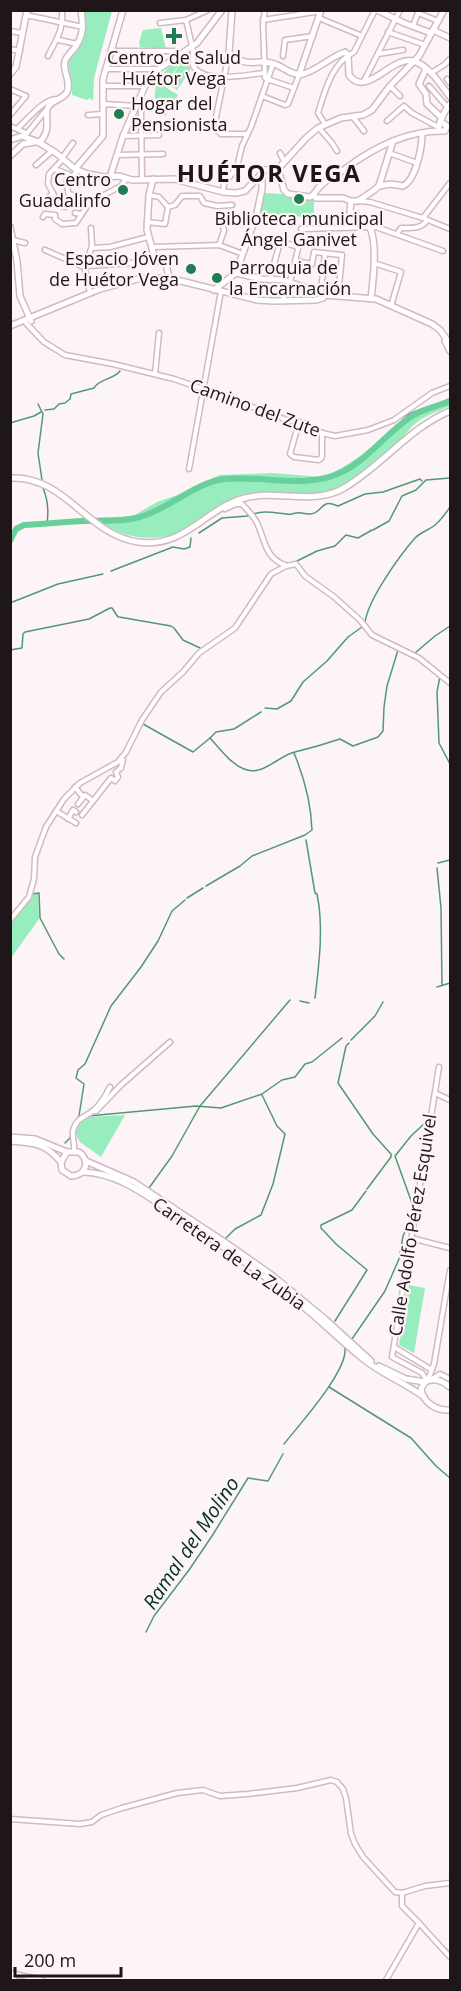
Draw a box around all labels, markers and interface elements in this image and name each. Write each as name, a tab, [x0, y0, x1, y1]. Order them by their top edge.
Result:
marker: Centro de Salud Huétor Vega	[165, 27, 183, 45]
place label: Centro de Salud Huétor Vega	[107, 45, 241, 90]
place label: Hogar del Pensionista	[131, 91, 228, 136]
marker: Hogar del Pensionista	[112, 107, 126, 121]
district label: HUÉTOR VEGA	[177, 156, 361, 189]
place label: Centro Guadalinfo	[19, 167, 111, 212]
marker: Centro Guadalinfo	[116, 183, 130, 197]
marker: Biblioteca municipal Ángel Ganivet	[292, 192, 306, 206]
place label: Biblioteca municipal Ángel Ganivet	[215, 206, 383, 251]
place label: Espacio Jóven de Huétor Vega	[49, 246, 179, 291]
place label: Parroquia de la Encarnación	[229, 255, 351, 300]
marker: Espacio Jóven de Huétor Vega	[184, 262, 198, 276]
marker: Parroquia de la Encarnación	[210, 271, 224, 285]
street label: Camino del Zute	[187, 372, 324, 442]
street label: Calle Adolfo Pérez Esquivel	[383, 1112, 441, 1338]
street label: Carretera de La Zubia	[148, 1191, 311, 1315]
water label: Ramal del Molino	[136, 1471, 245, 1614]
scale bar	[15, 1940, 122, 1978]
text: 200 m	[24, 1948, 76, 1972]

